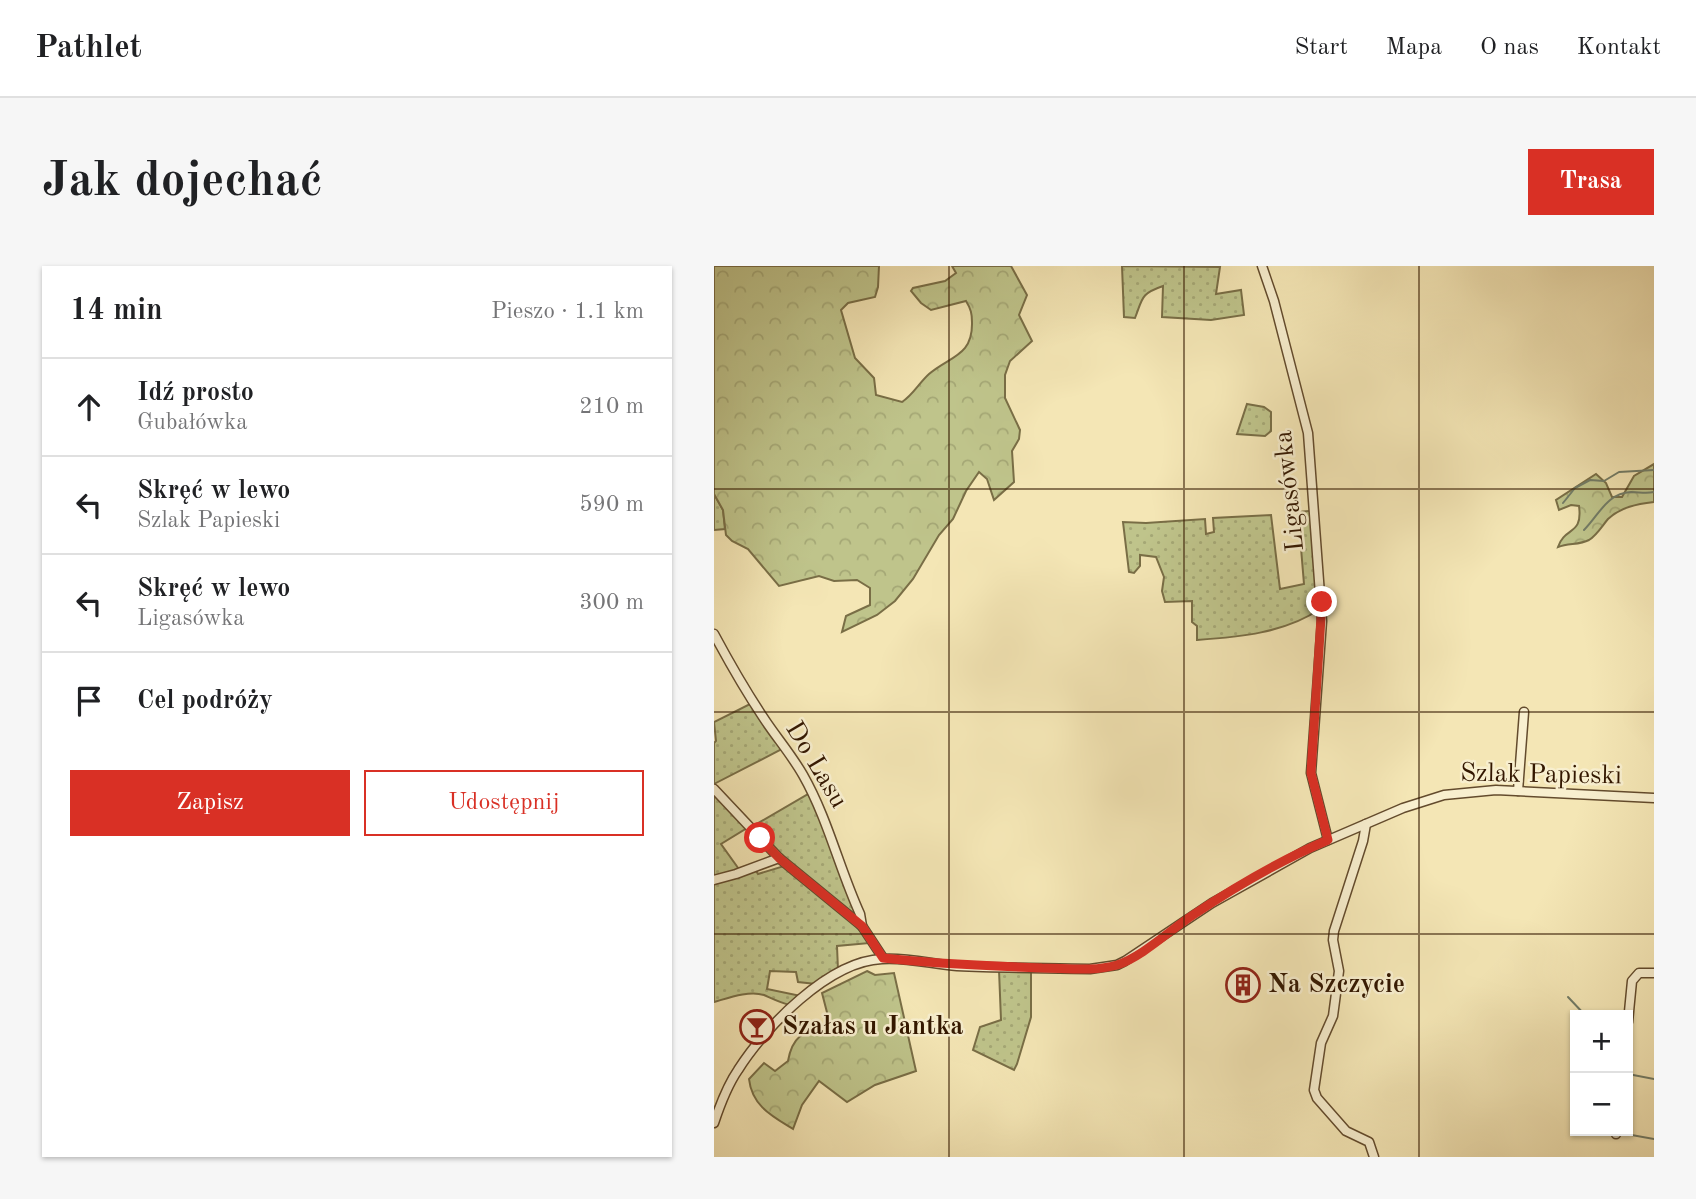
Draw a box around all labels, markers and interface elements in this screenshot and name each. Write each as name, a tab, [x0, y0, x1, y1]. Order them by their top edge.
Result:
text: Pathlet	[35, 32, 142, 65]
text: Start	[1294, 36, 1348, 60]
text: Mapa	[1386, 36, 1442, 60]
text: O nas	[1480, 36, 1539, 60]
text: Kontakt	[1577, 36, 1661, 60]
button: Trasa	[1528, 149, 1654, 215]
text: Jak dojechać	[42, 158, 323, 207]
text: 14 min	[70, 296, 163, 326]
text: Pieszo · 1.1 km	[491, 300, 644, 323]
text: Idź prosto	[137, 380, 254, 406]
icon: ahead	[70, 388, 108, 426]
text: 210 m	[579, 395, 644, 418]
text: Gubałówka	[137, 411, 248, 434]
street label: Ligasówka	[1271, 429, 1309, 553]
text: Skręć w lewo	[137, 478, 290, 504]
icon: left	[70, 486, 108, 524]
text: 590 m	[579, 493, 644, 516]
text: Szlak Papieski	[137, 509, 280, 532]
text: Skręć w lewo	[137, 576, 290, 602]
icon: left	[70, 584, 108, 622]
route end	[1306, 586, 1337, 617]
text: 300 m	[579, 591, 644, 614]
text: Ligasówka	[137, 607, 245, 630]
icon: arrive	[70, 682, 108, 720]
text: Cel podróży	[137, 688, 273, 714]
street label: Do Lasu	[780, 717, 852, 813]
street label: Szlak Papieski	[1460, 761, 1622, 789]
button: Zapisz	[70, 770, 350, 836]
button: Udostępnij	[364, 770, 644, 836]
route start	[744, 822, 775, 853]
building icon: Na Szczycie	[1224, 966, 1262, 1004]
place label: Na Szczycie	[1268, 972, 1405, 998]
bar icon: Szałas u Jantka	[738, 1008, 776, 1046]
map controls	[1570, 1010, 1633, 1136]
button: +	[1570, 1010, 1633, 1073]
place label: Szałas u Jantka	[782, 1014, 963, 1040]
button: −	[1570, 1073, 1633, 1136]

